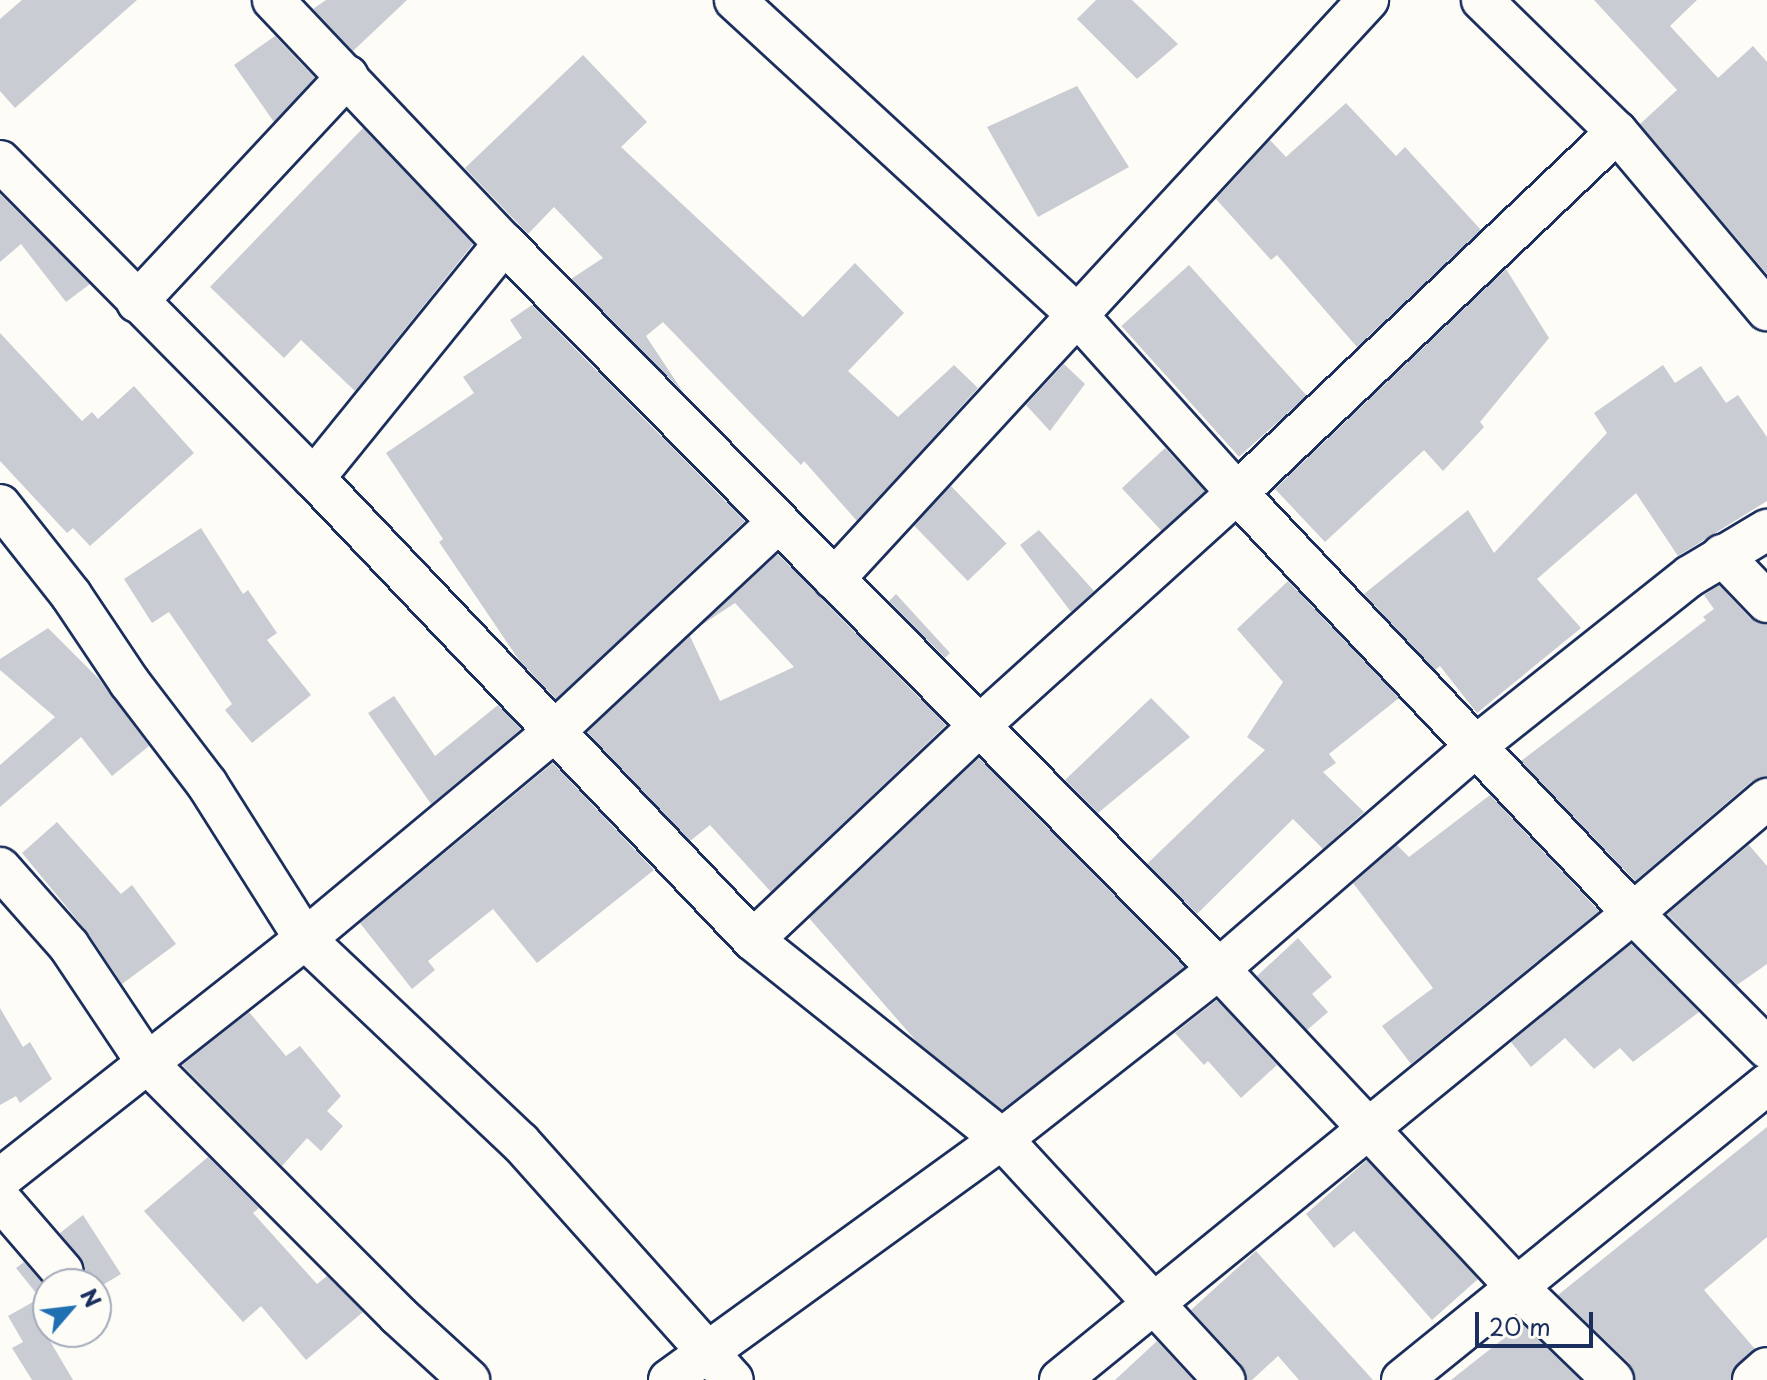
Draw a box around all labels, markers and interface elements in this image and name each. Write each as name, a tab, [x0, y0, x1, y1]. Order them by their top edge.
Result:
north arrow	[32, 1268, 112, 1348]
text: N	[73, 1282, 111, 1313]
scale bar	[1479, 1296, 1597, 1346]
text: 20 m	[1489, 1308, 1551, 1344]

